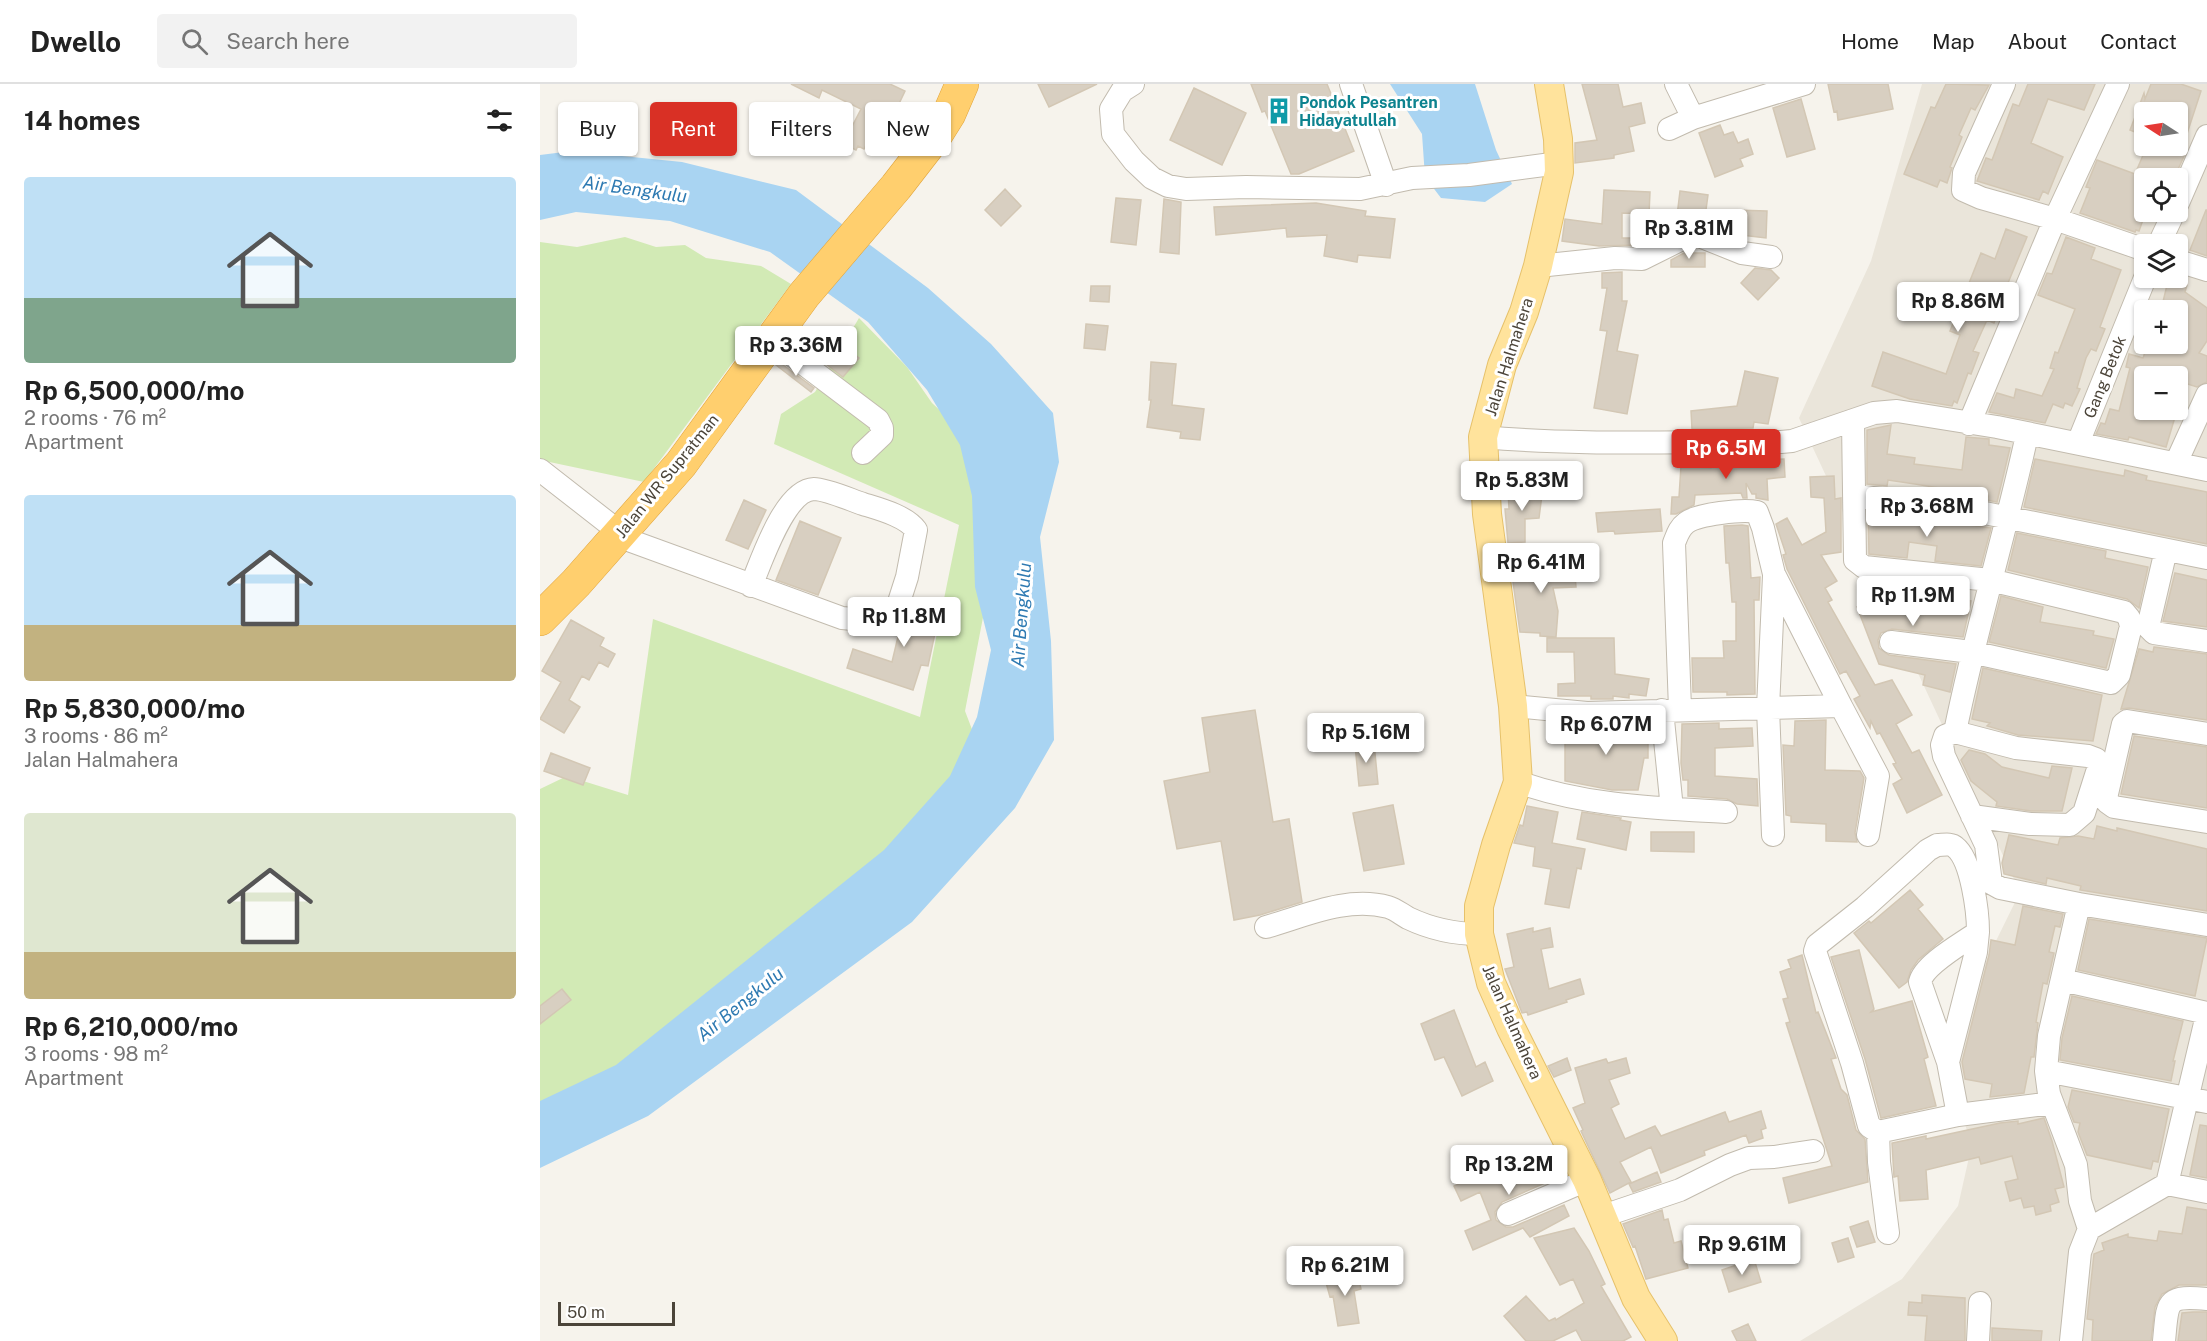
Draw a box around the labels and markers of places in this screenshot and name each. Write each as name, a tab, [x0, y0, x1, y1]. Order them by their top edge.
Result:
place label: Pondok Pesantren Hidayatullah	[1299, 93, 1438, 130]
building icon: Pondok Pesantren Hidayatullah	[1264, 96, 1294, 126]
pin: Rp 3.81M	[1627, 209, 1751, 260]
pin: Rp 8.86M	[1896, 282, 2020, 333]
pin: Rp 3.36M	[734, 326, 858, 377]
pin: Rp 6.5M	[1671, 429, 1781, 480]
pin: Rp 5.83M	[1460, 461, 1584, 512]
pin: Rp 3.68M	[1865, 487, 1989, 538]
pin: Rp 6.41M	[1479, 543, 1603, 594]
pin: Rp 11.9M	[1851, 576, 1975, 627]
pin: Rp 11.8M	[842, 597, 966, 648]
pin: Rp 6.07M	[1544, 705, 1668, 756]
pin: Rp 5.16M	[1304, 713, 1428, 764]
pin: Rp 13.2M	[1447, 1145, 1571, 1196]
pin: Rp 9.61M	[1680, 1225, 1804, 1276]
pin: Rp 6.21M	[1283, 1246, 1407, 1297]

